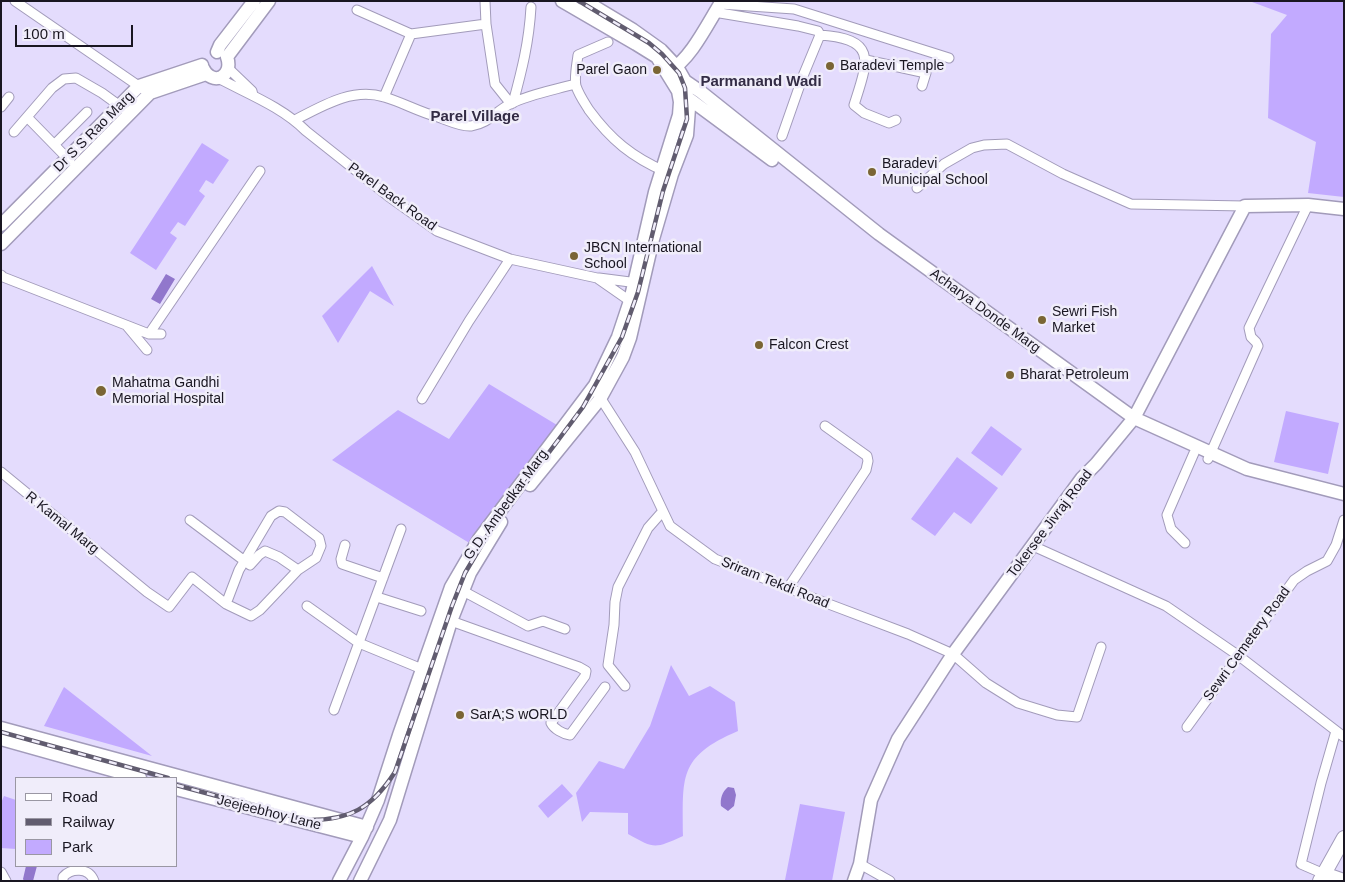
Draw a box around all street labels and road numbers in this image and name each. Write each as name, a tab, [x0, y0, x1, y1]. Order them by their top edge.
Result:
street label: Dr S S Rao Marg	[50, 88, 138, 176]
street label: Parel Back Road	[345, 159, 439, 235]
street label: Acharya Donde Marg	[927, 265, 1043, 357]
street label: G.D. Ambedkar Marg	[460, 447, 552, 563]
street label: Tokersee Jivraj Road	[1004, 467, 1096, 581]
street label: R Kamal Marg	[22, 488, 102, 558]
street label: Sriram Tekdi Road	[718, 554, 832, 612]
street label: Sewri Cemetery Road	[1200, 584, 1294, 704]
street label: Jeejeebhoy Lane	[215, 792, 323, 834]

